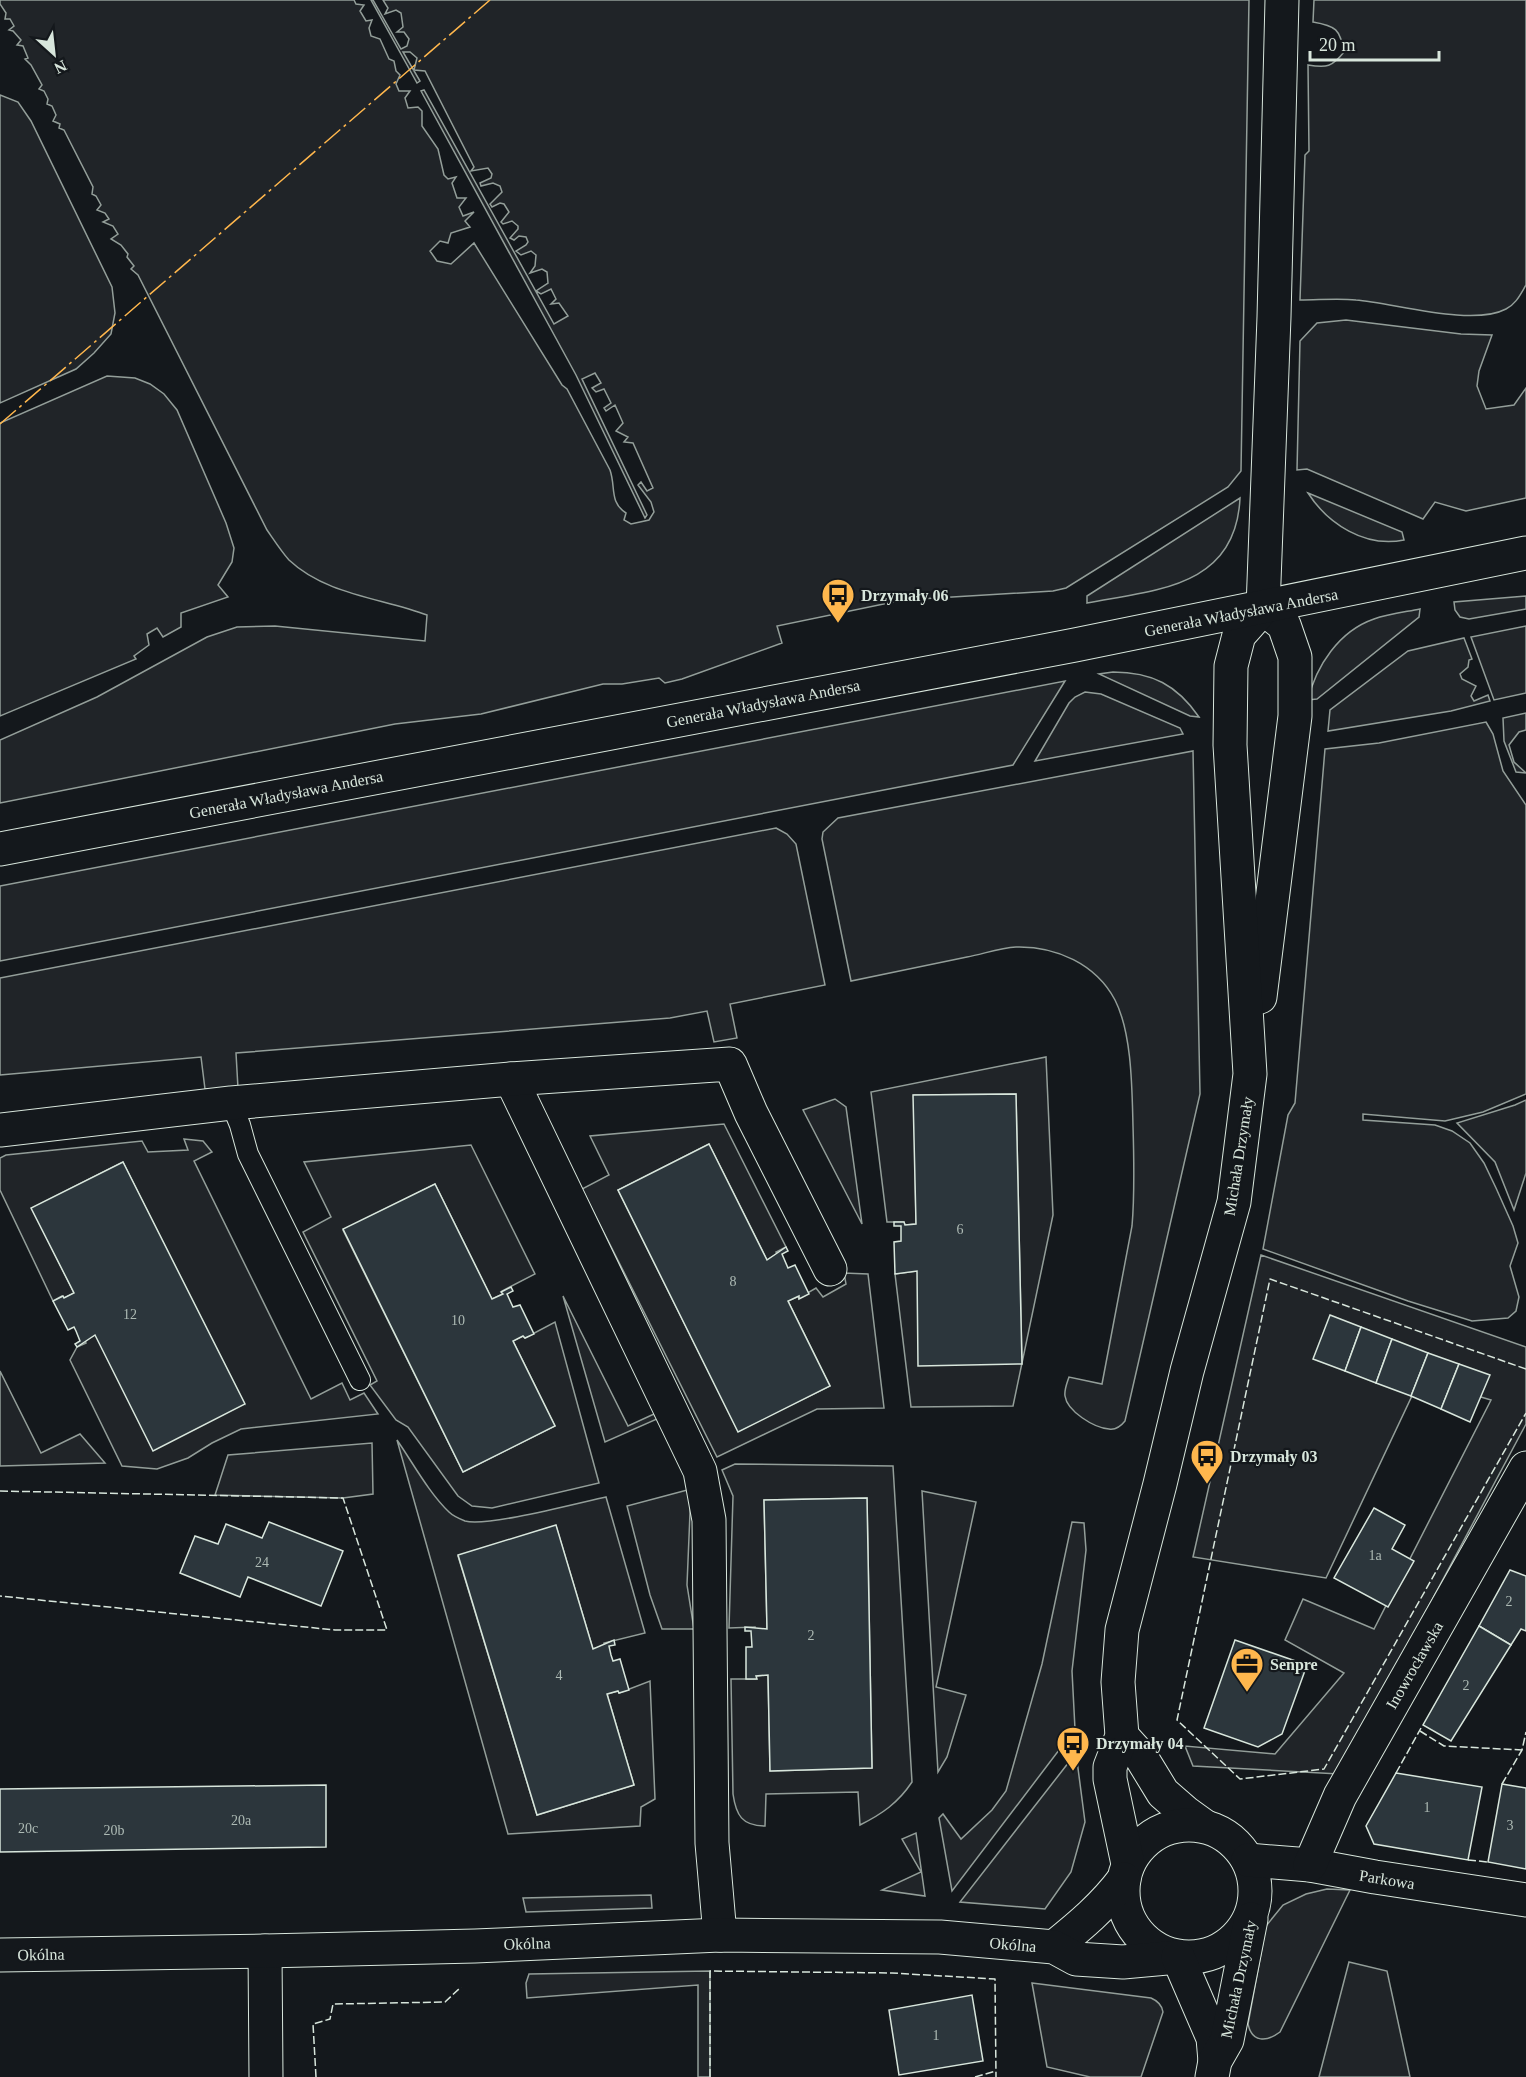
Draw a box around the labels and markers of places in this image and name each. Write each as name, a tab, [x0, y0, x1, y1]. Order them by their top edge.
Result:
bus stop icon: Drzymały 06	[820, 577, 856, 624]
place label: Drzymały 06	[861, 587, 949, 605]
bus stop icon: Drzymały 03	[1189, 1438, 1225, 1485]
place label: Drzymały 03	[1230, 1448, 1318, 1466]
office icon: Senpre	[1229, 1646, 1265, 1693]
place label: Senpre	[1270, 1656, 1318, 1674]
bus stop icon: Drzymały 04	[1055, 1725, 1091, 1772]
place label: Drzymały 04	[1096, 1735, 1184, 1753]

